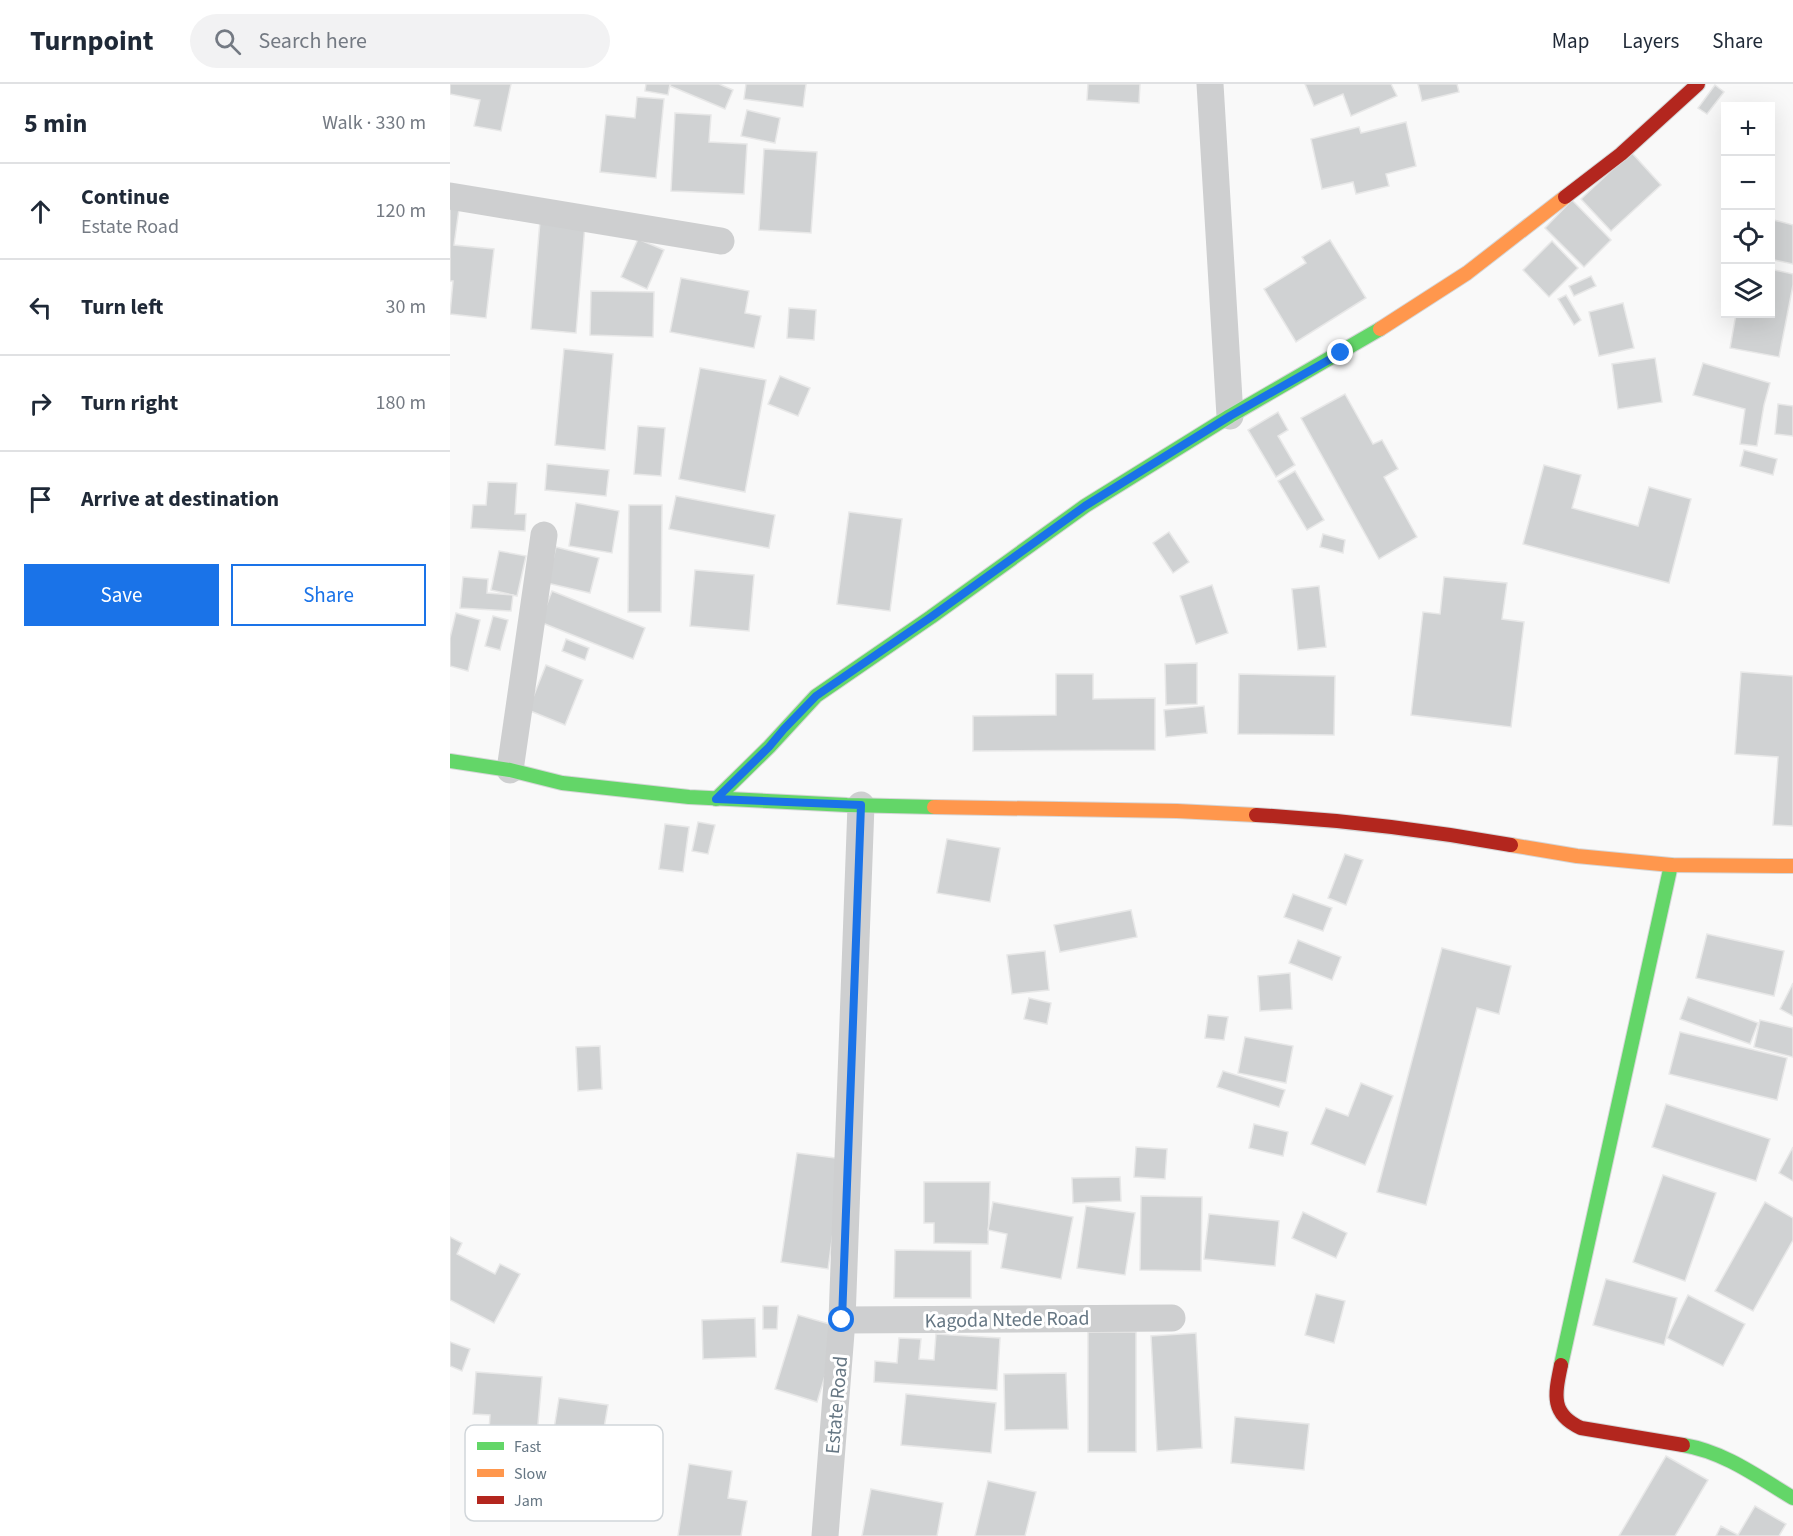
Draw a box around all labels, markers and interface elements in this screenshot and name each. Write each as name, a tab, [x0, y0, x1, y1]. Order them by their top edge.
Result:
search box	[190, 14, 610, 68]
text: Turnpoint	[30, 21, 154, 61]
icon: search	[211, 25, 244, 58]
text: Search here	[259, 25, 367, 57]
text: Map	[1552, 26, 1589, 56]
text: Layers	[1622, 26, 1679, 56]
text: Share	[1712, 26, 1763, 56]
map controls	[1721, 102, 1775, 318]
button: +	[1721, 102, 1775, 156]
text: 5 min	[24, 105, 87, 142]
text: Walk · 330 m	[322, 109, 426, 137]
button: −	[1721, 156, 1775, 210]
text: Continue	[81, 181, 170, 213]
icon: ahead	[24, 195, 57, 228]
text: 120 m	[376, 197, 426, 225]
button: locate	[1721, 210, 1775, 264]
text: Estate Road	[81, 213, 179, 241]
button: layers	[1721, 264, 1775, 318]
icon: left	[24, 291, 57, 324]
text: Turn left	[81, 291, 163, 323]
text: 30 m	[386, 293, 426, 321]
route end	[1327, 339, 1353, 365]
icon: right	[24, 387, 57, 420]
text: Turn right	[81, 387, 178, 419]
text: 180 m	[376, 389, 426, 417]
icon: arrive	[24, 483, 57, 516]
text: Arrive at destination	[81, 483, 279, 515]
button: Save	[24, 564, 219, 626]
button: Share	[231, 564, 426, 626]
street label: Kagoda Ntede Road	[924, 1305, 1090, 1335]
route start	[828, 1306, 854, 1332]
street label: Estate Road	[819, 1355, 855, 1455]
legend	[465, 1425, 663, 1521]
text: Fast	[514, 1436, 542, 1458]
text: Slow	[514, 1463, 547, 1485]
text: Jam	[514, 1490, 543, 1512]

